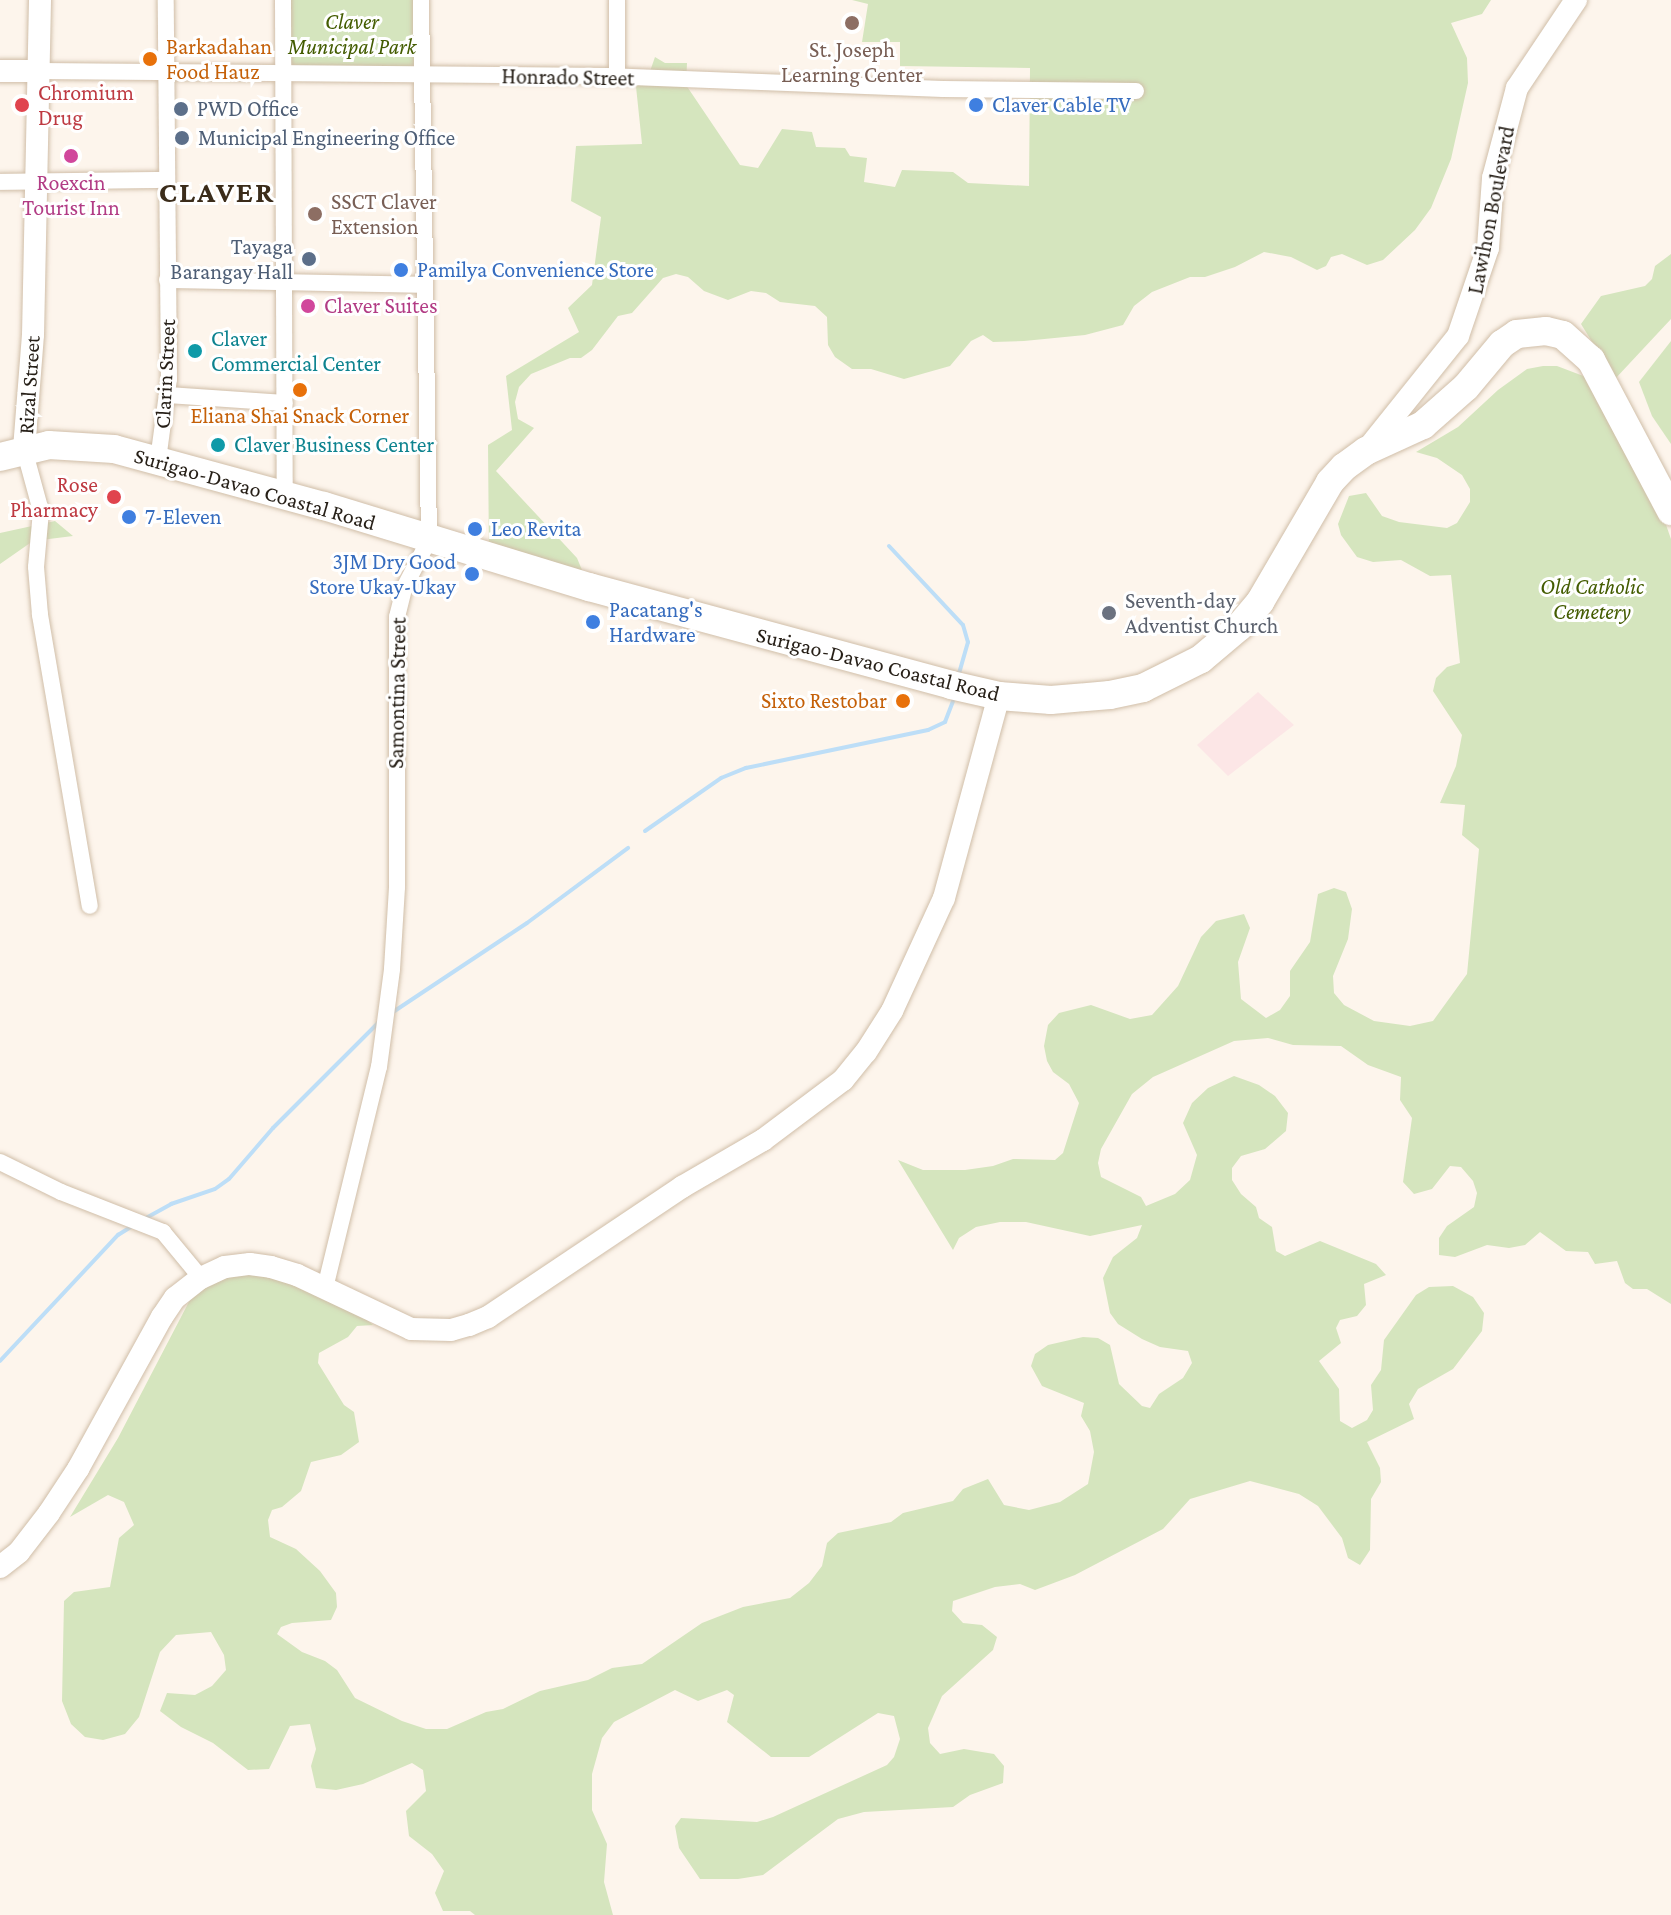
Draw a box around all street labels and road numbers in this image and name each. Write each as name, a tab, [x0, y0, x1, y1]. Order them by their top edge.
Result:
street label: Honrado Street	[501, 63, 635, 91]
street label: Lawihon Boulevard	[1462, 124, 1520, 296]
street label: Clarin Street	[149, 318, 181, 430]
street label: Rizal Street	[12, 335, 46, 435]
street label: Surigao-Davao Coastal Road	[131, 442, 379, 536]
street label: Samontina Street	[382, 617, 412, 769]
street label: Surigao-Davao Coastal Road	[754, 621, 1002, 707]

